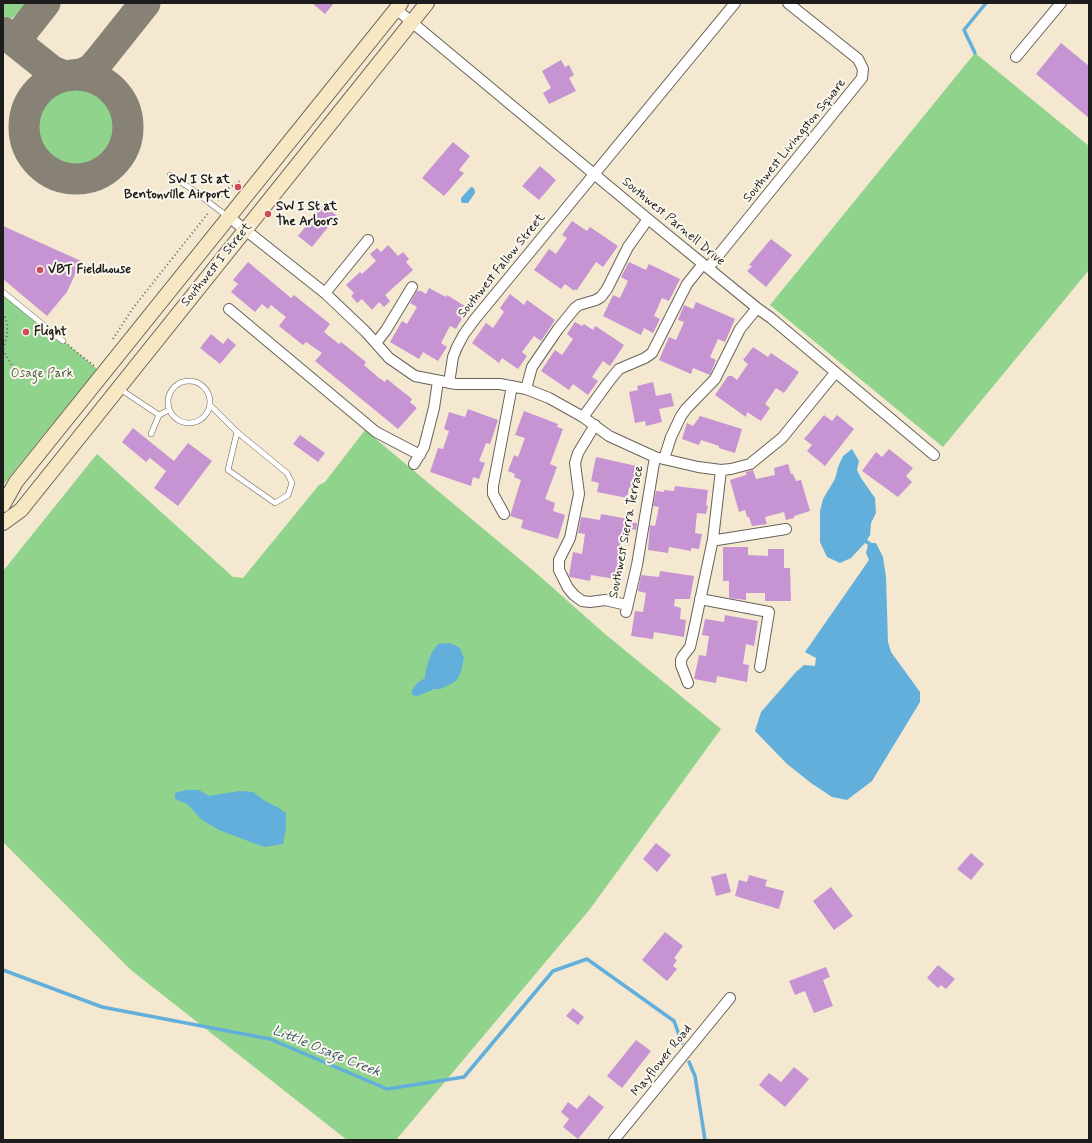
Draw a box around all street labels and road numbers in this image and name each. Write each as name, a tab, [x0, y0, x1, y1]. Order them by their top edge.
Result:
street label: Southwest Livingston Square	[740, 76, 850, 206]
street label: Southwest Parnell Drive	[618, 174, 728, 270]
street label: Southwest Fallow Street	[455, 211, 549, 321]
street label: Southwest I Street	[178, 220, 256, 310]
street label: Southwest Sierra Terrace	[606, 464, 648, 600]
street label: Mayflower Road	[628, 1022, 696, 1100]

